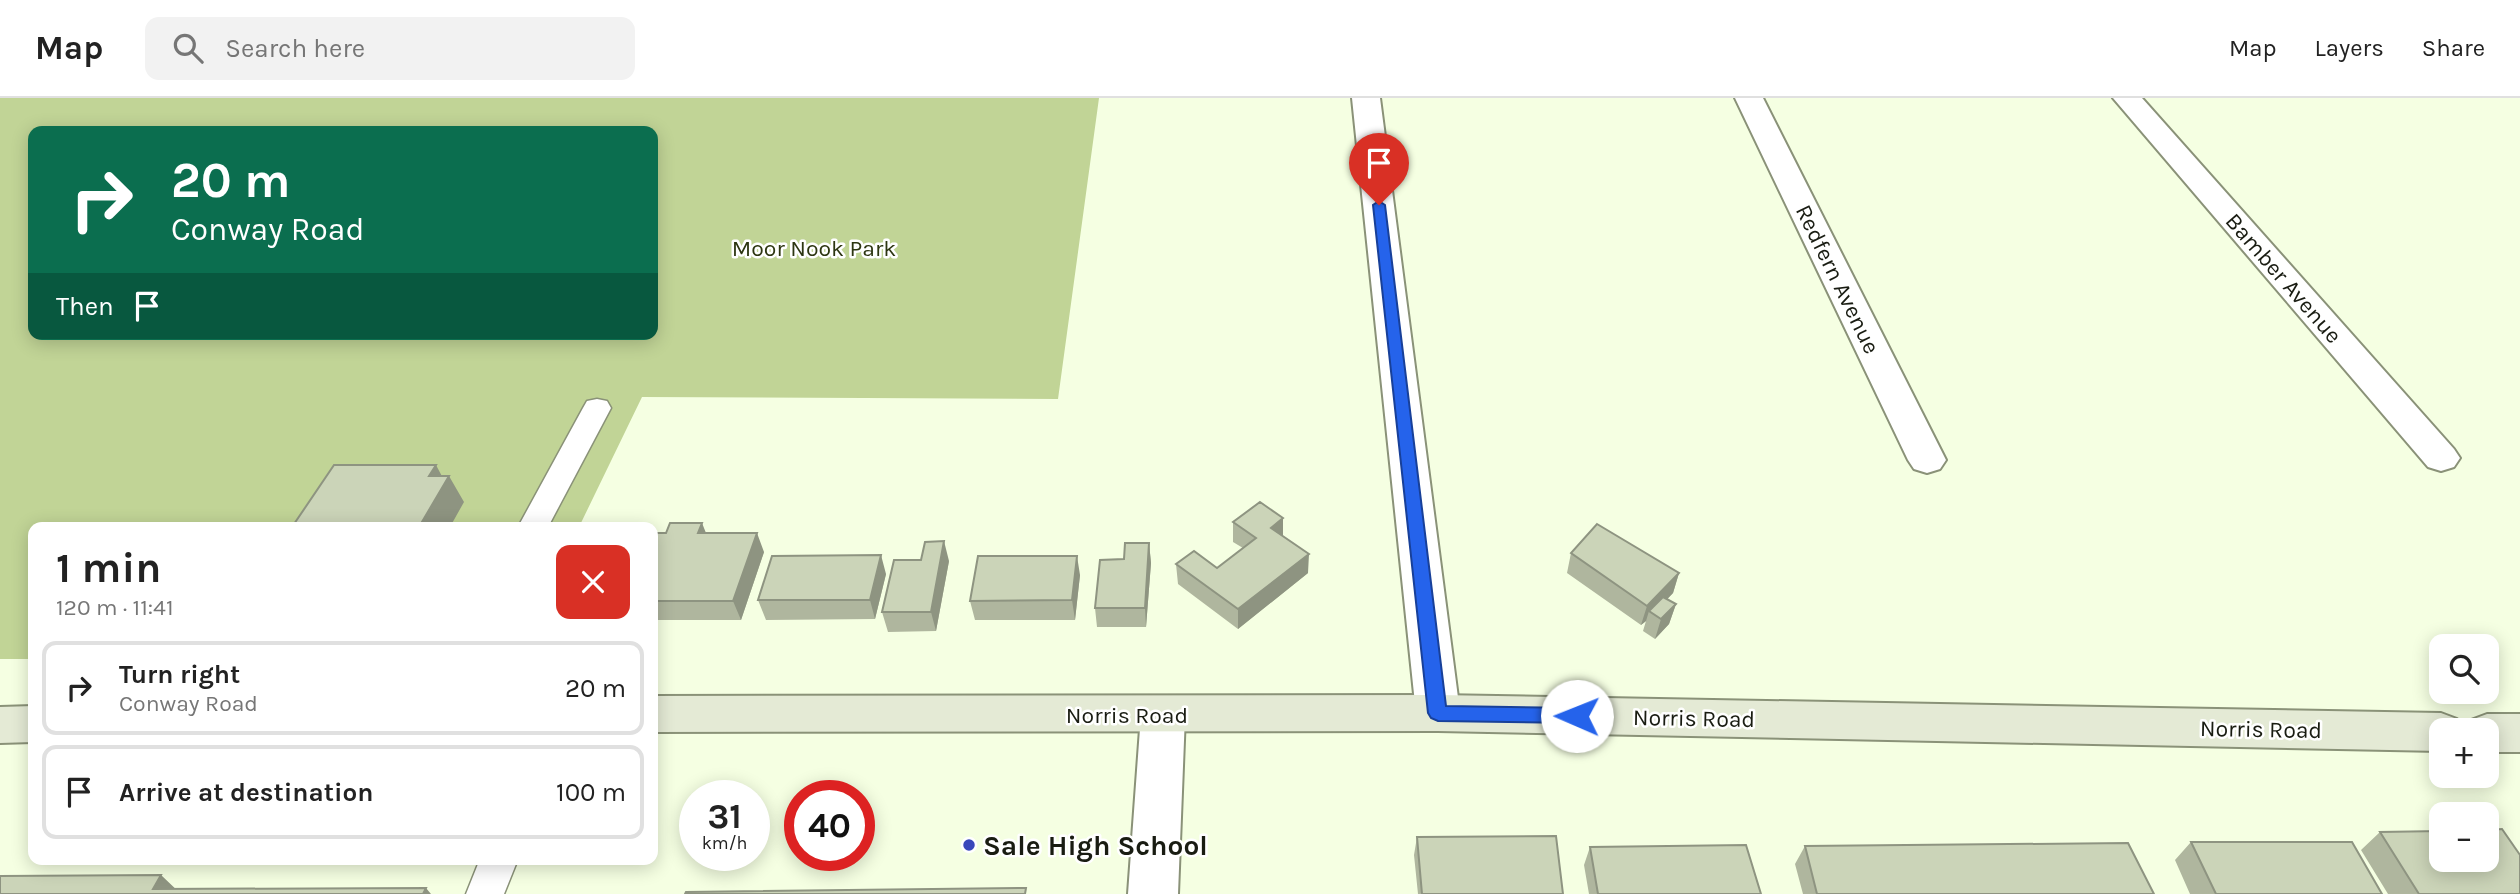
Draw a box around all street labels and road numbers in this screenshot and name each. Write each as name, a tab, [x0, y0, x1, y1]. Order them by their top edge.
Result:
street label: Redfern Avenue	[1790, 200, 1885, 358]
street label: Bamber Avenue	[2220, 208, 2347, 349]
street label: Norris Road	[1066, 702, 1188, 729]
street label: Norris Road	[1633, 704, 1755, 733]
street label: Norris Road	[2200, 715, 2322, 744]

